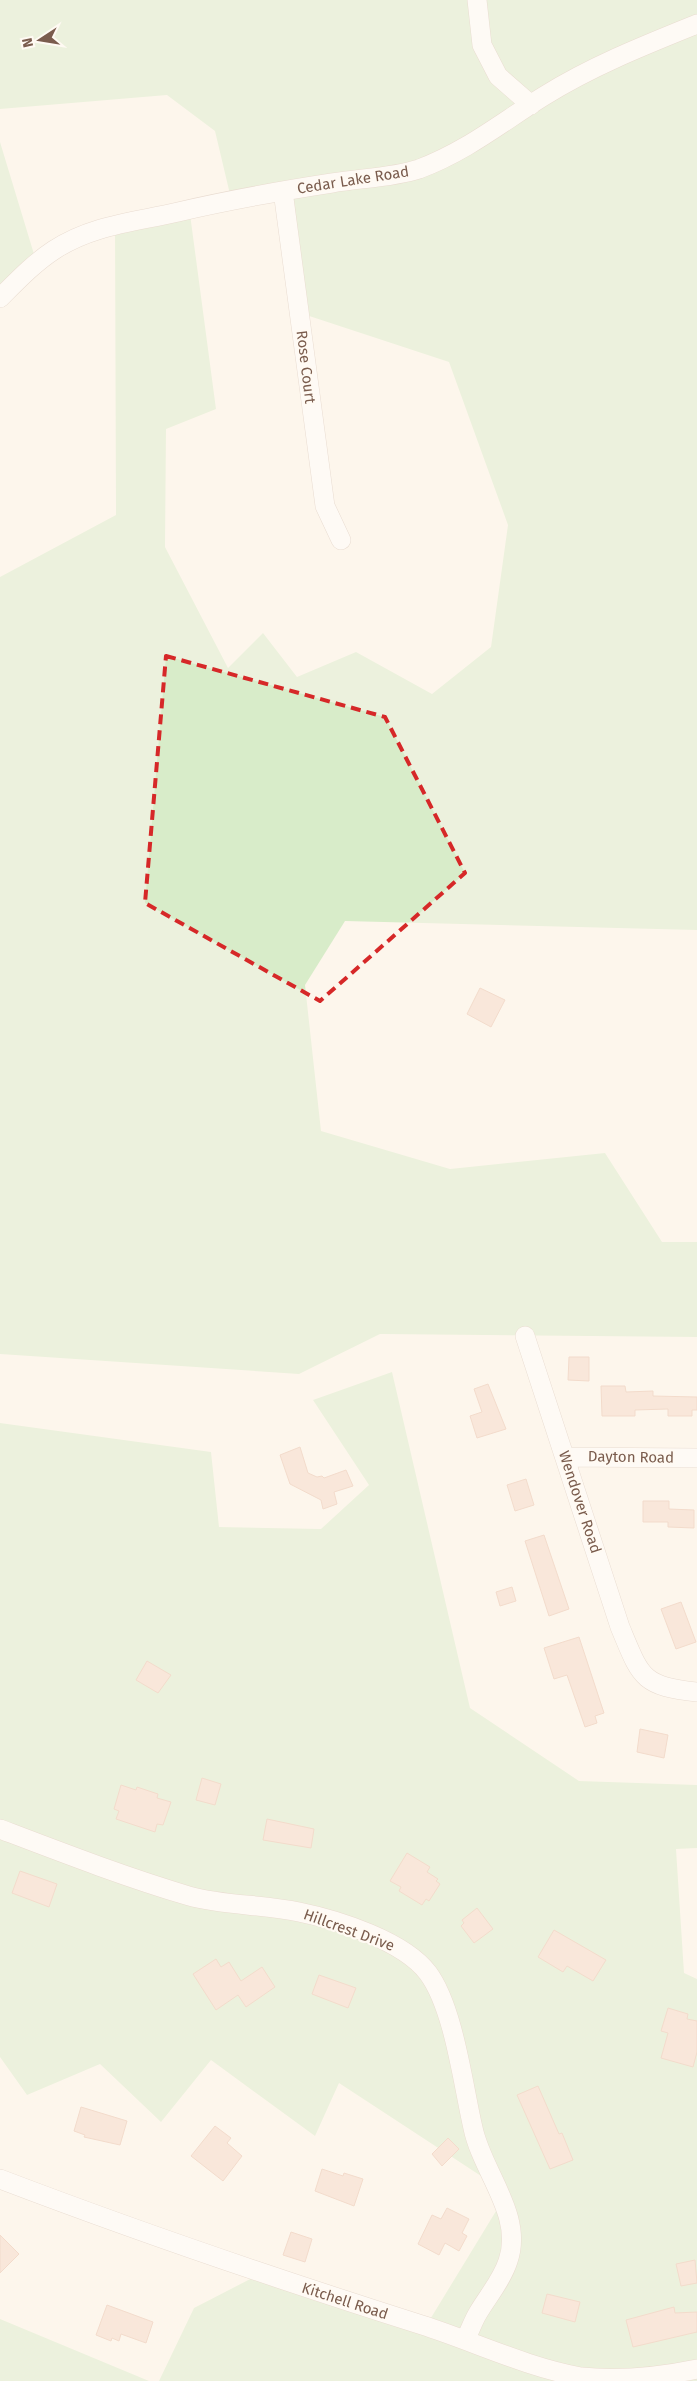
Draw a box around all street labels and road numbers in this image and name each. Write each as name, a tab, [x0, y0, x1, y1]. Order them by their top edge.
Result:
street label: Cedar Lake Road	[296, 162, 410, 198]
street label: Rose Court	[293, 329, 319, 405]
street label: Dayton Road	[588, 1447, 674, 1467]
street label: Wendover Road	[555, 1448, 605, 1556]
street label: Hillcrest Drive	[301, 1905, 397, 1955]
street label: Kitchell Road	[300, 2279, 390, 2323]

